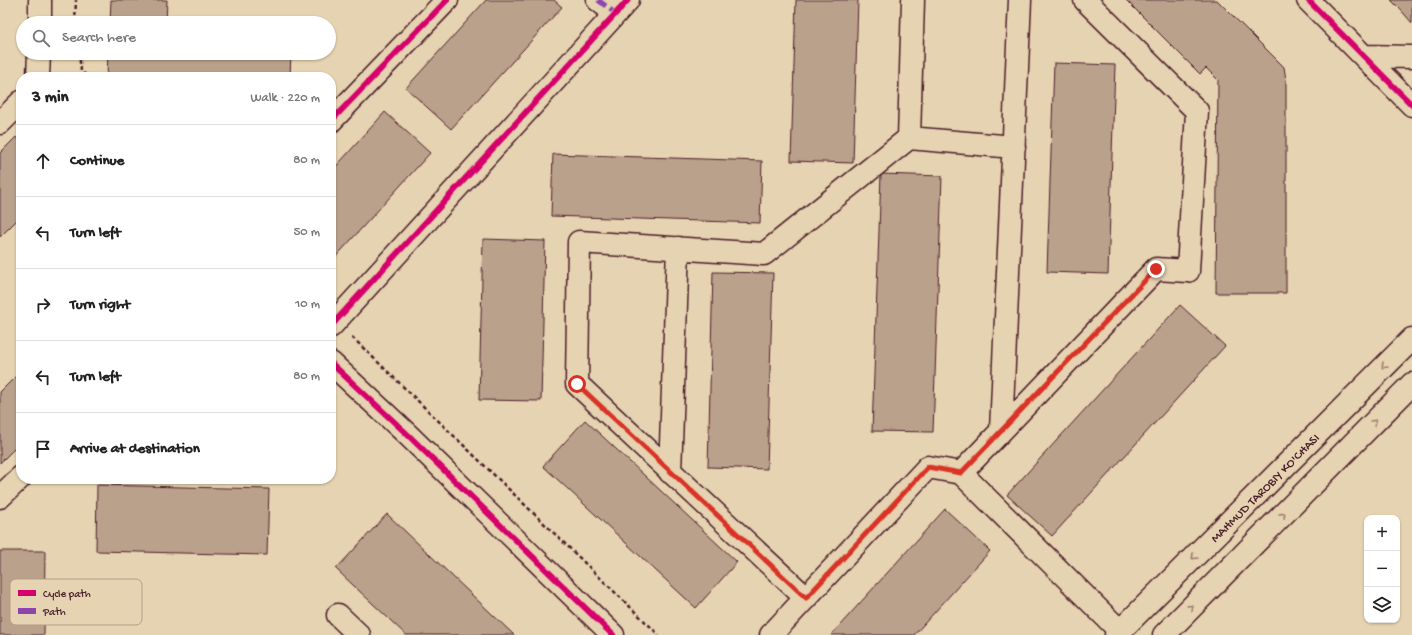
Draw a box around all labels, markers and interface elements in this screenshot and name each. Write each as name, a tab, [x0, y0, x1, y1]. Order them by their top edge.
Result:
search box	[16, 16, 336, 60]
icon: search	[30, 27, 52, 49]
text: Search here	[62, 29, 136, 47]
text: 3 min	[32, 88, 69, 108]
text: Walk · 220 m	[250, 91, 320, 106]
icon: ahead	[32, 150, 54, 172]
text: Continue	[70, 152, 124, 170]
text: 80 m	[293, 153, 320, 168]
icon: left	[32, 222, 54, 244]
text: Turn left	[70, 224, 121, 242]
text: 50 m	[293, 225, 320, 240]
route end	[1147, 260, 1165, 278]
icon: right	[32, 294, 54, 316]
text: Turn right	[70, 296, 130, 314]
text: 10 m	[295, 297, 320, 312]
one-way arrow	[1381, 361, 1389, 369]
icon: left	[32, 366, 54, 388]
text: Turn left	[70, 368, 121, 386]
text: 80 m	[293, 369, 320, 384]
route start	[568, 375, 586, 393]
one-way arrow	[1369, 419, 1377, 427]
street label: MAHMUD TAROBIY KO'CHASI	[1208, 431, 1323, 546]
icon: arrive	[32, 438, 54, 460]
text: Arrive at destination	[70, 440, 200, 458]
one-way arrow	[1278, 512, 1286, 520]
map controls	[1364, 515, 1400, 623]
button: +	[1364, 515, 1400, 551]
button: −	[1364, 551, 1400, 587]
one-way arrow	[1191, 552, 1199, 560]
legend	[10, 579, 142, 625]
button: layers	[1364, 587, 1400, 623]
text: Cycle path	[43, 589, 91, 601]
one-way arrow	[1187, 604, 1194, 612]
text: Path	[42, 607, 66, 619]

